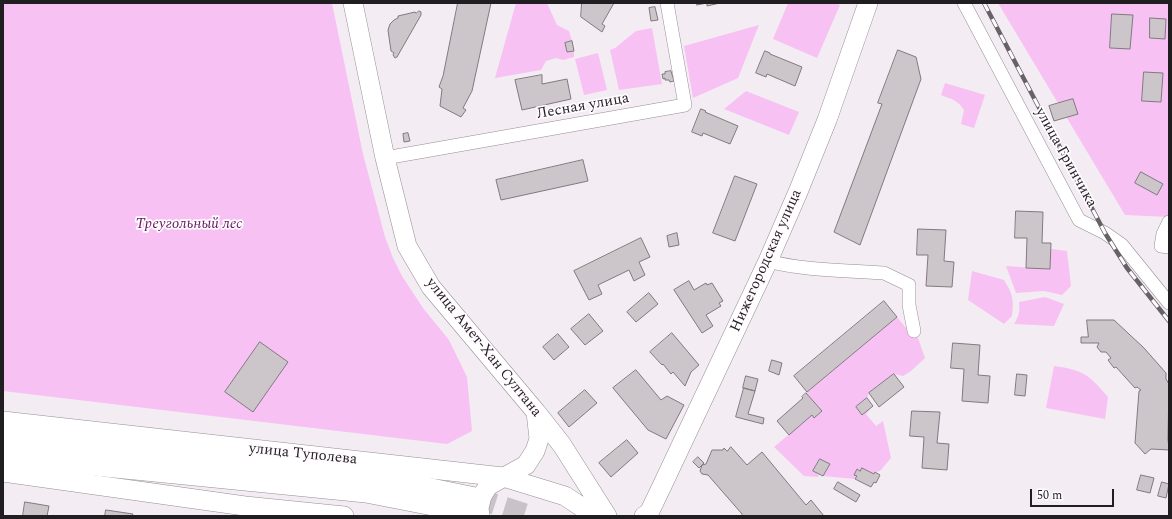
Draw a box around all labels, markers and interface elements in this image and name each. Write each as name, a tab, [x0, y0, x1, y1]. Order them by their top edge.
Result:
street label: Лесная улица	[535, 90, 631, 124]
street label: улица Гринчика	[1030, 105, 1100, 211]
street label: Нижегородская улица	[727, 187, 807, 335]
park label: Треугольный лес	[136, 216, 242, 234]
street label: улица Амет-Хан Султана	[421, 275, 545, 421]
street label: улица Туполева	[248, 440, 358, 470]
scale bar	[1032, 481, 1116, 507]
text: 50 m	[1037, 486, 1062, 505]

